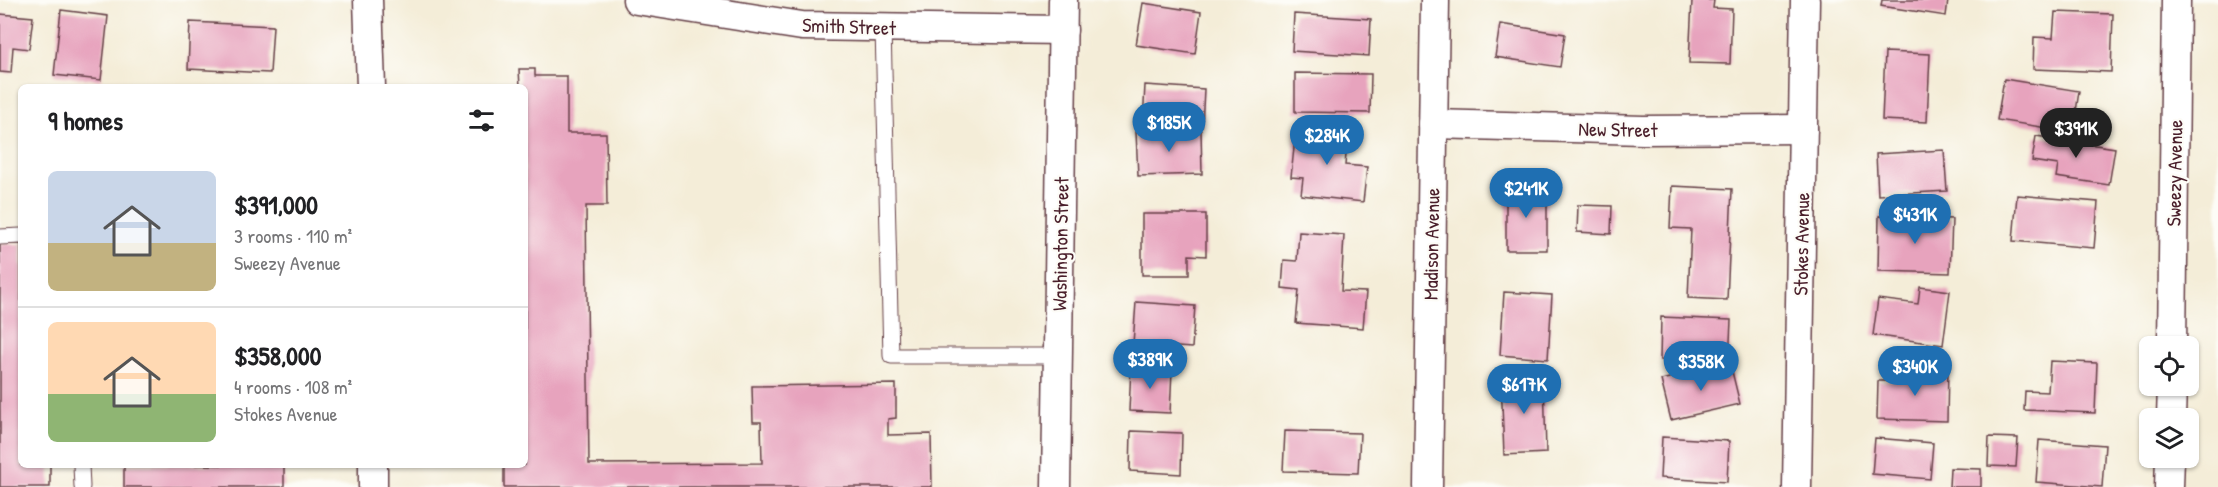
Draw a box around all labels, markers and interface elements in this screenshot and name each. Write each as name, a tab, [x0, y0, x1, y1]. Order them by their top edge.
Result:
street label: Smith Street	[802, 11, 897, 41]
pin: $185K	[1127, 102, 1211, 153]
text: 9 homes	[48, 103, 123, 138]
icon: filters	[465, 104, 498, 137]
text: $185K	[1147, 108, 1191, 135]
pin: $391K	[2034, 108, 2118, 159]
text: $391K	[2054, 114, 2098, 141]
pin: $284K	[1285, 115, 1369, 166]
street label: New Street	[1578, 115, 1659, 143]
street label: Sweezy Avenue	[2160, 119, 2188, 227]
text: $284K	[1304, 121, 1350, 148]
pin: $241K	[1484, 168, 1568, 219]
text: $241K	[1504, 174, 1548, 201]
street label: Washington Street	[1045, 176, 1075, 311]
text: $391,000	[234, 187, 318, 222]
street label: Madison Avenue	[1417, 188, 1445, 300]
street label: Stokes Avenue	[1787, 192, 1815, 296]
pin: $431K	[1873, 194, 1957, 245]
icon: home	[96, 195, 168, 267]
text: $431K	[1893, 200, 1937, 227]
text: 3 rooms · 110 m²	[234, 222, 352, 249]
text: Sweezy Avenue	[234, 249, 341, 276]
map controls	[2139, 336, 2199, 468]
button: locate	[2139, 336, 2199, 396]
text: $358,000	[234, 338, 321, 373]
pin: $389K	[1108, 339, 1192, 390]
pin: $358K	[1659, 341, 1743, 392]
text: $389K	[1127, 345, 1173, 372]
icon: home	[96, 346, 168, 418]
pin: $340K	[1873, 346, 1957, 397]
text: $358K	[1678, 347, 1724, 374]
text: $340K	[1892, 352, 1938, 379]
pin: $617K	[1482, 364, 1566, 415]
text: $617K	[1501, 370, 1547, 397]
text: 4 rooms · 108 m²	[234, 373, 352, 400]
text: Stokes Avenue	[234, 400, 337, 427]
button: layers	[2139, 408, 2199, 468]

